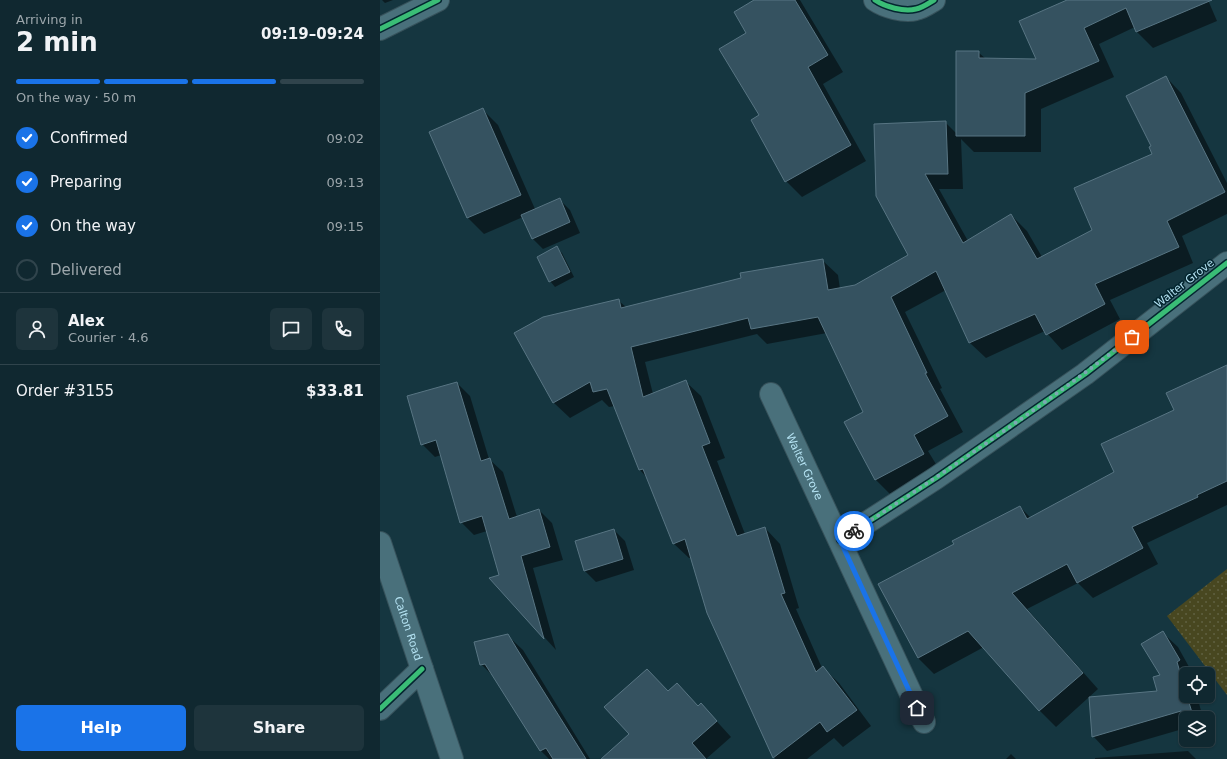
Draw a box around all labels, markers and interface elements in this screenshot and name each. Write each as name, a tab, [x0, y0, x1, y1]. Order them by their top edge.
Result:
text: Arriving in	[16, 12, 83, 27]
text: 09:19–09:24	[261, 25, 364, 43]
text: 2 min	[16, 27, 98, 57]
text: On the way · 50 m	[16, 90, 136, 105]
icon: check	[16, 127, 38, 149]
text: Confirmed	[50, 129, 128, 147]
text: 09:02	[327, 131, 364, 146]
icon: check	[16, 171, 38, 193]
text: Preparing	[50, 173, 122, 191]
text: 09:13	[327, 175, 364, 190]
icon: check	[16, 215, 38, 237]
text: On the way	[50, 217, 136, 235]
text: 09:15	[327, 219, 364, 234]
street label: Walter Grove	[1152, 256, 1217, 311]
text: Delivered	[50, 261, 122, 279]
button: person	[16, 308, 58, 350]
button: chat	[270, 308, 312, 350]
button: phone	[322, 308, 364, 350]
text: Alex	[68, 312, 105, 330]
pin	[1115, 320, 1149, 354]
icon: bag	[1121, 326, 1143, 348]
text: Courier · 4.6	[68, 330, 149, 345]
text: Order #3155	[16, 382, 114, 400]
text: $33.81	[306, 382, 364, 400]
street label: Walter Grove	[783, 431, 826, 502]
courier	[834, 511, 874, 551]
icon: bike	[843, 520, 865, 542]
street label: Calton Road	[391, 595, 425, 662]
map controls	[1179, 667, 1215, 747]
button: locate	[1179, 667, 1215, 703]
pin	[900, 691, 934, 725]
icon: home	[906, 697, 928, 719]
button: Help	[16, 705, 186, 751]
button: Share	[194, 705, 364, 751]
button: layers	[1179, 711, 1215, 747]

